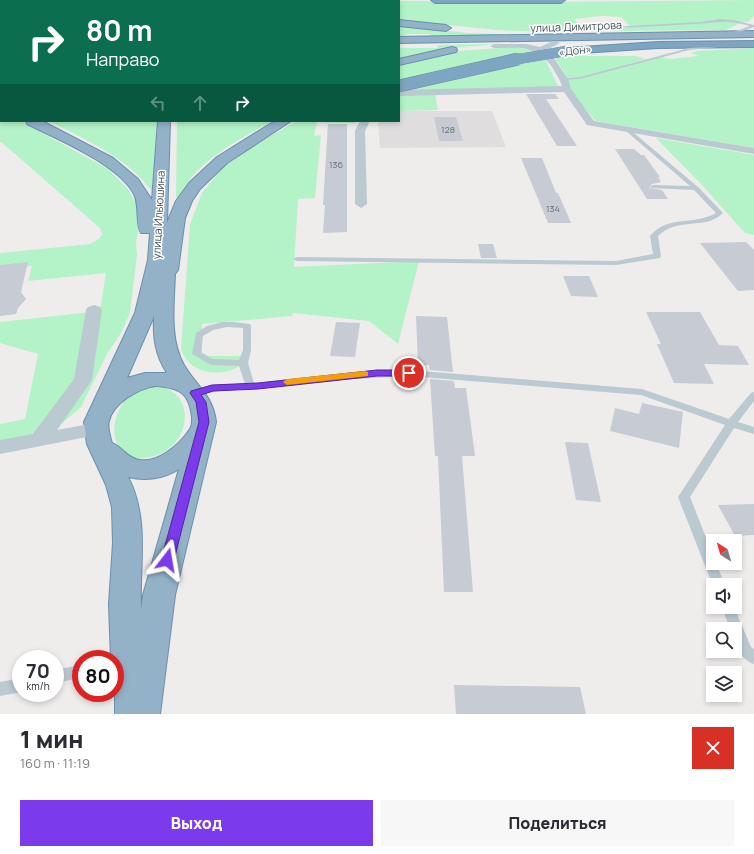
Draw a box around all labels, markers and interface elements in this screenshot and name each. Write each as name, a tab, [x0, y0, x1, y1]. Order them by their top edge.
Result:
text: 80 m	[86, 11, 152, 49]
icon: right	[20, 16, 72, 68]
street label: улица Димитрова	[530, 17, 622, 35]
street label: «Дон»	[558, 41, 592, 59]
text: Направо	[86, 47, 160, 71]
icon: left	[147, 92, 169, 114]
icon: ahead	[189, 92, 211, 114]
icon: right	[231, 92, 253, 114]
house number: 128	[441, 123, 455, 136]
house number: 136	[329, 158, 343, 171]
street label: улица Ильюшина	[148, 170, 168, 260]
house number: 134	[546, 202, 560, 215]
pin	[392, 356, 426, 390]
icon: arrive	[398, 362, 420, 384]
north arrow	[706, 534, 742, 570]
map controls	[706, 534, 742, 702]
position arrow	[146, 539, 188, 581]
button: sound	[706, 578, 742, 614]
button: search	[706, 622, 742, 658]
speed limit sign: 80	[72, 650, 124, 702]
text: 70	[26, 657, 50, 684]
button: layers	[706, 666, 742, 702]
text: km/h	[26, 679, 50, 693]
text: 1 мин	[20, 722, 83, 755]
button: close	[692, 727, 734, 769]
text: 160 m · 11:19	[20, 754, 90, 772]
button: Выход	[20, 800, 373, 846]
button: Поделиться	[381, 800, 734, 846]

